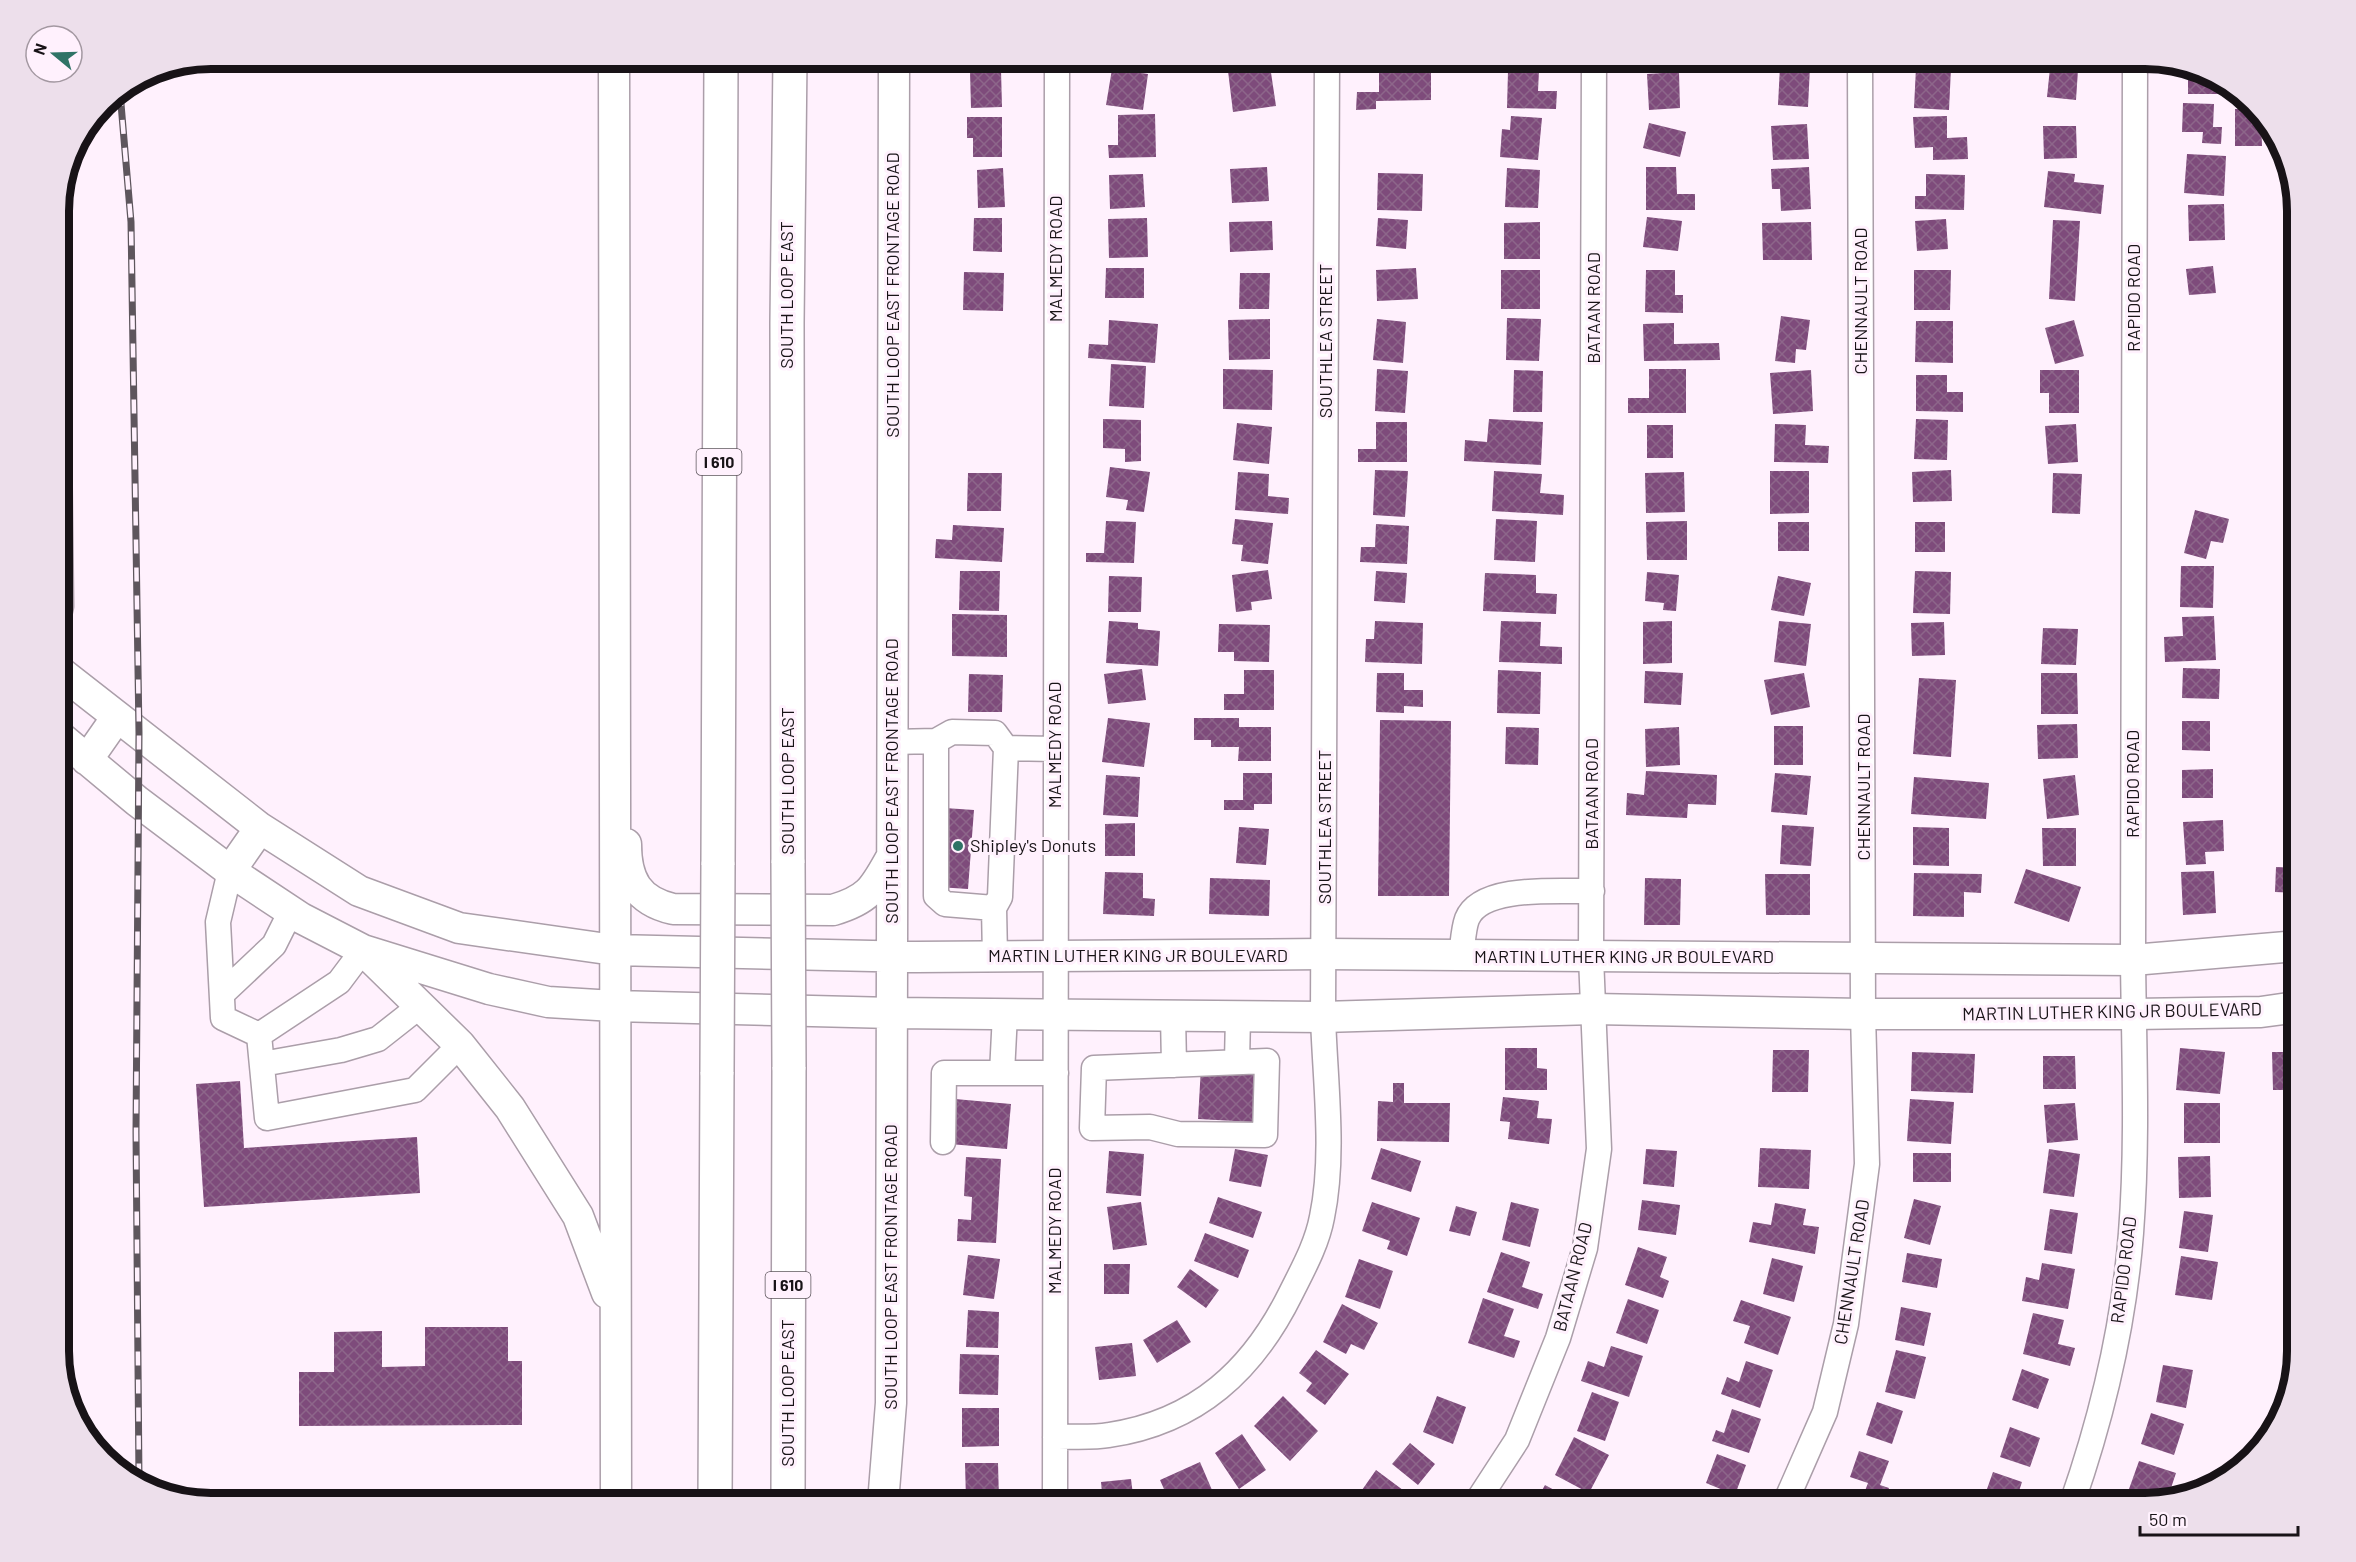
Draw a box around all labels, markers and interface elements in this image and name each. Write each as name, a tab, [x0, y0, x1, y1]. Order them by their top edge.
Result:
north arrow	[24, 24, 84, 84]
text: N	[29, 41, 50, 57]
street label: SOUTH LOOP EAST FRONTAGE ROAD	[881, 152, 903, 438]
street label: MALMEDY ROAD	[1044, 196, 1066, 322]
street label: SOUTH LOOP EAST	[775, 221, 797, 369]
street label: CHENNAULT ROAD	[1849, 228, 1871, 374]
street label: RAPIDO ROAD	[2122, 244, 2144, 352]
street label: BATAAN ROAD	[1582, 252, 1604, 364]
street label: SOUTHLEA STREET	[1314, 264, 1336, 418]
road number: I 610	[696, 449, 742, 475]
street label: SOUTH LOOP EAST FRONTAGE ROAD	[880, 638, 902, 924]
street label: MALMEDY ROAD	[1043, 682, 1065, 808]
street label: SOUTH LOOP EAST	[776, 707, 798, 855]
street label: CHENNAULT ROAD	[1852, 714, 1874, 860]
street label: RAPIDO ROAD	[2121, 730, 2143, 838]
street label: BATAAN ROAD	[1580, 738, 1602, 850]
street label: SOUTHLEA STREET	[1313, 750, 1335, 904]
place label: Shipley's Donuts	[970, 834, 1096, 856]
marker: Shipley's Donuts	[951, 839, 965, 853]
street label: MARTIN LUTHER KING JR BOULEVARD	[988, 944, 1288, 966]
street label: MARTIN LUTHER KING JR BOULEVARD	[1474, 945, 1774, 967]
street label: MARTIN LUTHER KING JR BOULEVARD	[1962, 997, 2262, 1025]
street label: SOUTH LOOP EAST FRONTAGE ROAD	[879, 1124, 901, 1410]
street label: MALMEDY ROAD	[1043, 1168, 1065, 1294]
street label: CHENNAULT ROAD	[1829, 1198, 1873, 1346]
street label: RAPIDO ROAD	[2106, 1215, 2141, 1325]
street label: BATAAN ROAD	[1548, 1220, 1596, 1334]
road number: I 610	[766, 1272, 810, 1298]
street label: SOUTH LOOP EAST	[776, 1319, 798, 1467]
scale bar	[2140, 1499, 2298, 1537]
text: 50 m	[2149, 1508, 2187, 1530]

